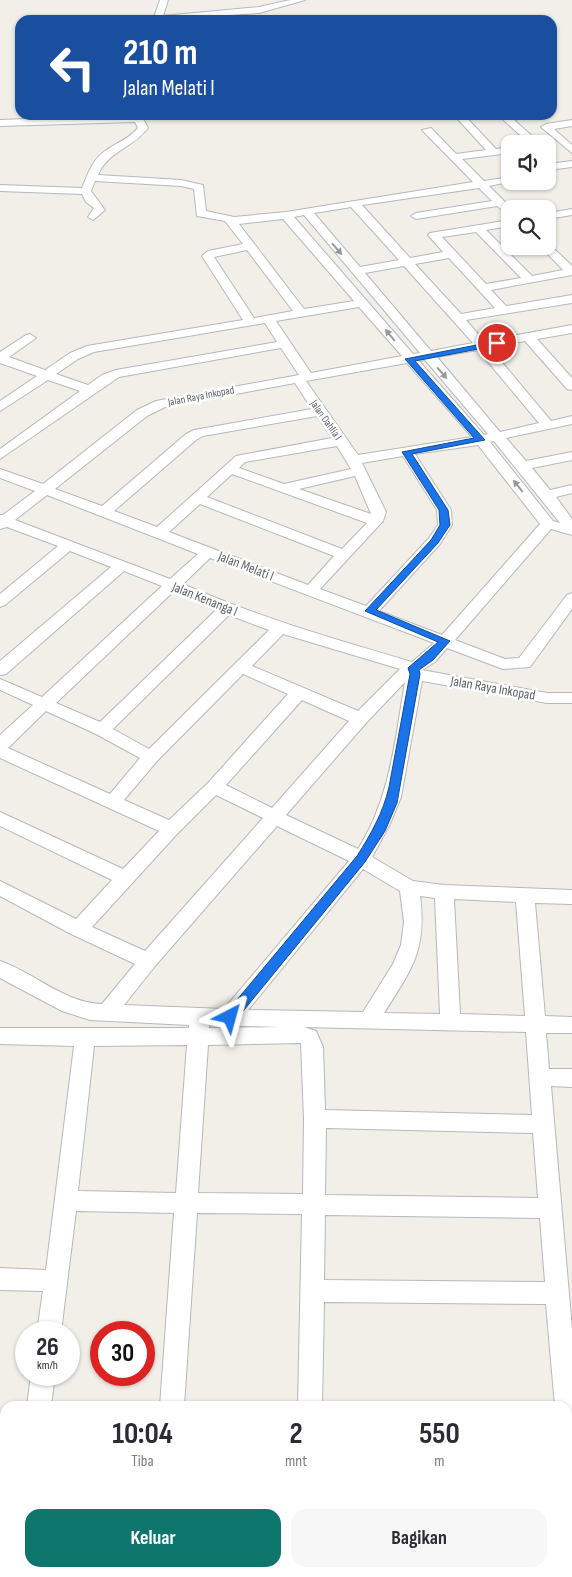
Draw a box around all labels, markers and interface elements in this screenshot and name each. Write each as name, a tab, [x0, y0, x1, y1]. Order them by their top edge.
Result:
text: 210 m	[123, 32, 197, 75]
icon: left	[40, 35, 105, 100]
text: Jalan Melati I	[123, 75, 215, 102]
map controls	[501, 135, 556, 255]
button: sound	[501, 135, 556, 190]
button: search	[501, 200, 556, 255]
one-way arrow	[332, 242, 343, 255]
pin	[476, 322, 518, 364]
one-way arrow	[385, 329, 396, 342]
icon: arrive	[483, 329, 511, 357]
one-way arrow	[436, 367, 448, 379]
street label: Jalan Raya Inkopad	[166, 383, 236, 409]
street label: Jalan Dahlia I	[307, 397, 345, 443]
one-way arrow	[512, 480, 523, 493]
street label: Jalan Melati I	[215, 547, 276, 584]
street label: Jalan Kenanga I	[169, 578, 240, 620]
street label: Jalan Raya Inkopad	[448, 672, 537, 704]
position arrow	[203, 990, 255, 1042]
speed limit sign: 30	[90, 1321, 155, 1386]
text: 26	[36, 1332, 59, 1363]
text: km/h	[37, 1358, 58, 1373]
text: 10:04	[112, 1416, 173, 1452]
text: 2	[289, 1416, 303, 1452]
text: 550	[419, 1416, 460, 1452]
text: Tiba	[131, 1452, 154, 1471]
text: mnt	[285, 1452, 307, 1471]
text: m	[434, 1452, 445, 1471]
button: Keluar	[25, 1509, 281, 1567]
button: Bagikan	[291, 1509, 547, 1567]

